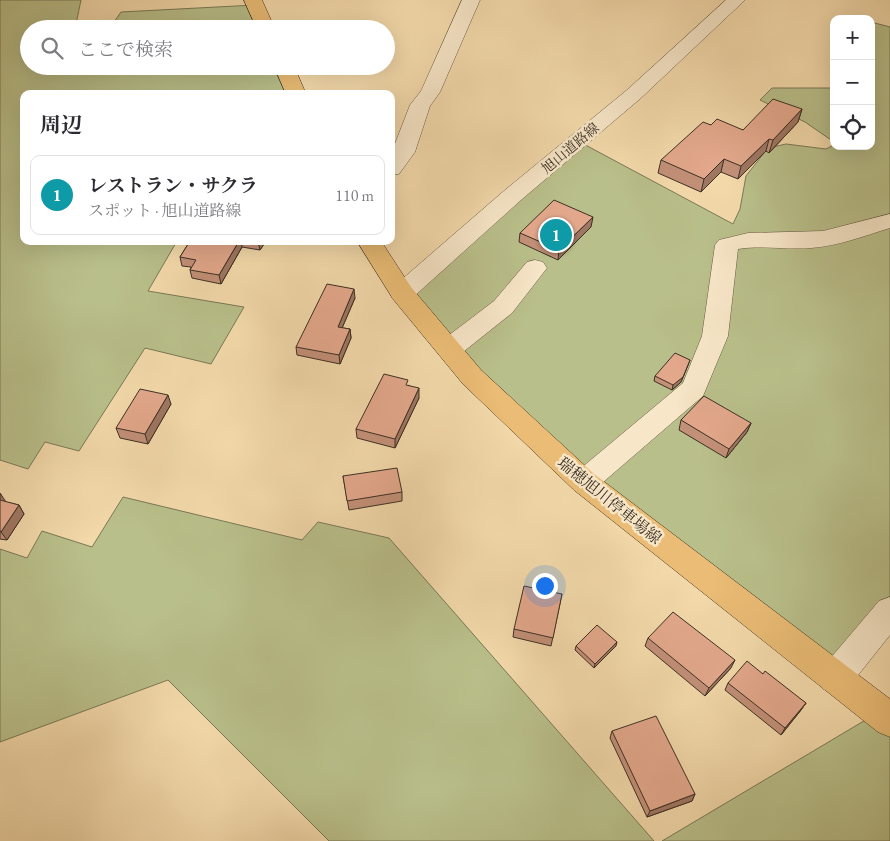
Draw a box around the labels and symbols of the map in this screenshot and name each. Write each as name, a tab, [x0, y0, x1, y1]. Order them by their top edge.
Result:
street label: 旭山道路線	[537, 119, 603, 177]
pin: 1	[540, 216, 572, 254]
street label: 瑞穂旭川停車場線	[553, 452, 666, 549]
your location	[532, 573, 558, 599]

